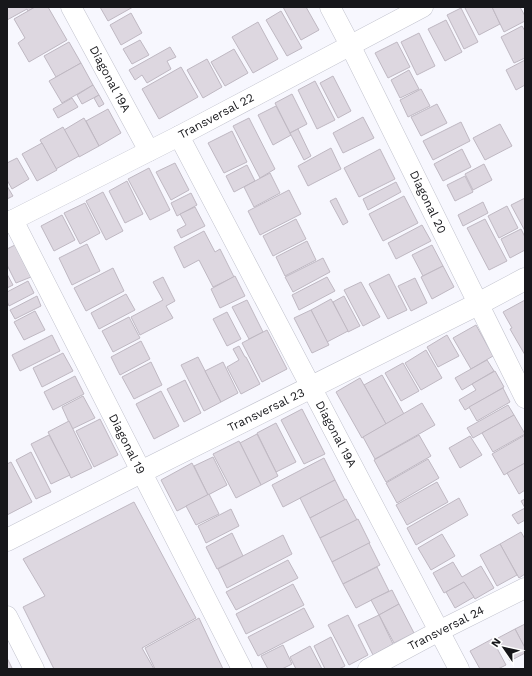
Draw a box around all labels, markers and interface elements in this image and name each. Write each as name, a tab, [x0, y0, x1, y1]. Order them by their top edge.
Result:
street label: Diagonal 19A	[87, 43, 133, 115]
street label: Transversal 22	[176, 90, 256, 142]
street label: Diagonal 20	[407, 168, 449, 236]
street label: Transversal 23	[225, 385, 307, 435]
street label: Diagonal 19A	[313, 398, 359, 470]
street label: Diagonal 19	[106, 412, 148, 476]
street label: Transversal 24	[405, 603, 487, 653]
north arrow	[484, 628, 524, 668]
text: N	[488, 636, 504, 650]

